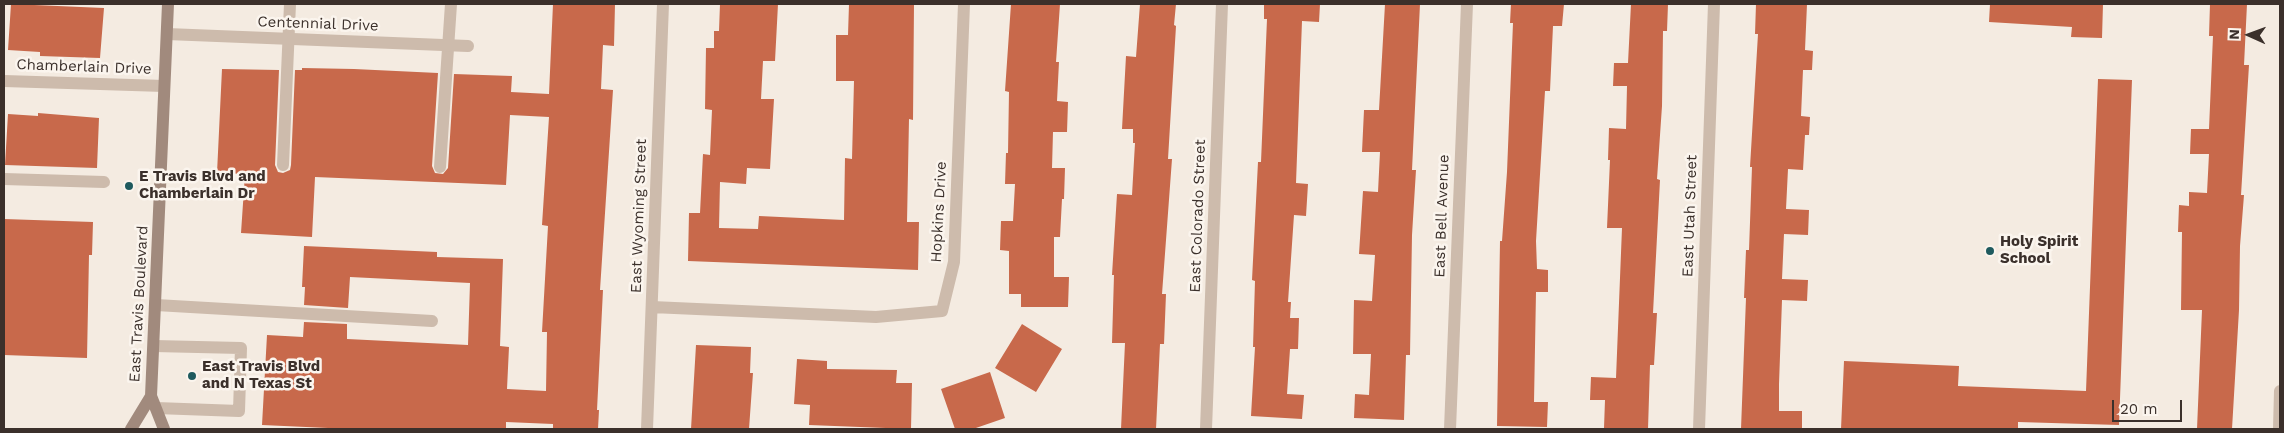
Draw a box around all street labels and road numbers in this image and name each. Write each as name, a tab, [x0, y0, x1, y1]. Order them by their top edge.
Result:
street label: Centennial Drive	[257, 13, 379, 35]
street label: Chamberlain Drive	[16, 56, 152, 78]
street label: East Wyoming Street	[627, 139, 651, 293]
street label: East Colorado Street	[1186, 139, 1210, 293]
street label: East Bell Avenue	[1431, 154, 1453, 278]
street label: East Utah Street	[1679, 155, 1701, 277]
street label: Hopkins Drive	[927, 161, 951, 263]
street label: East Travis Boulevard	[126, 225, 152, 383]

